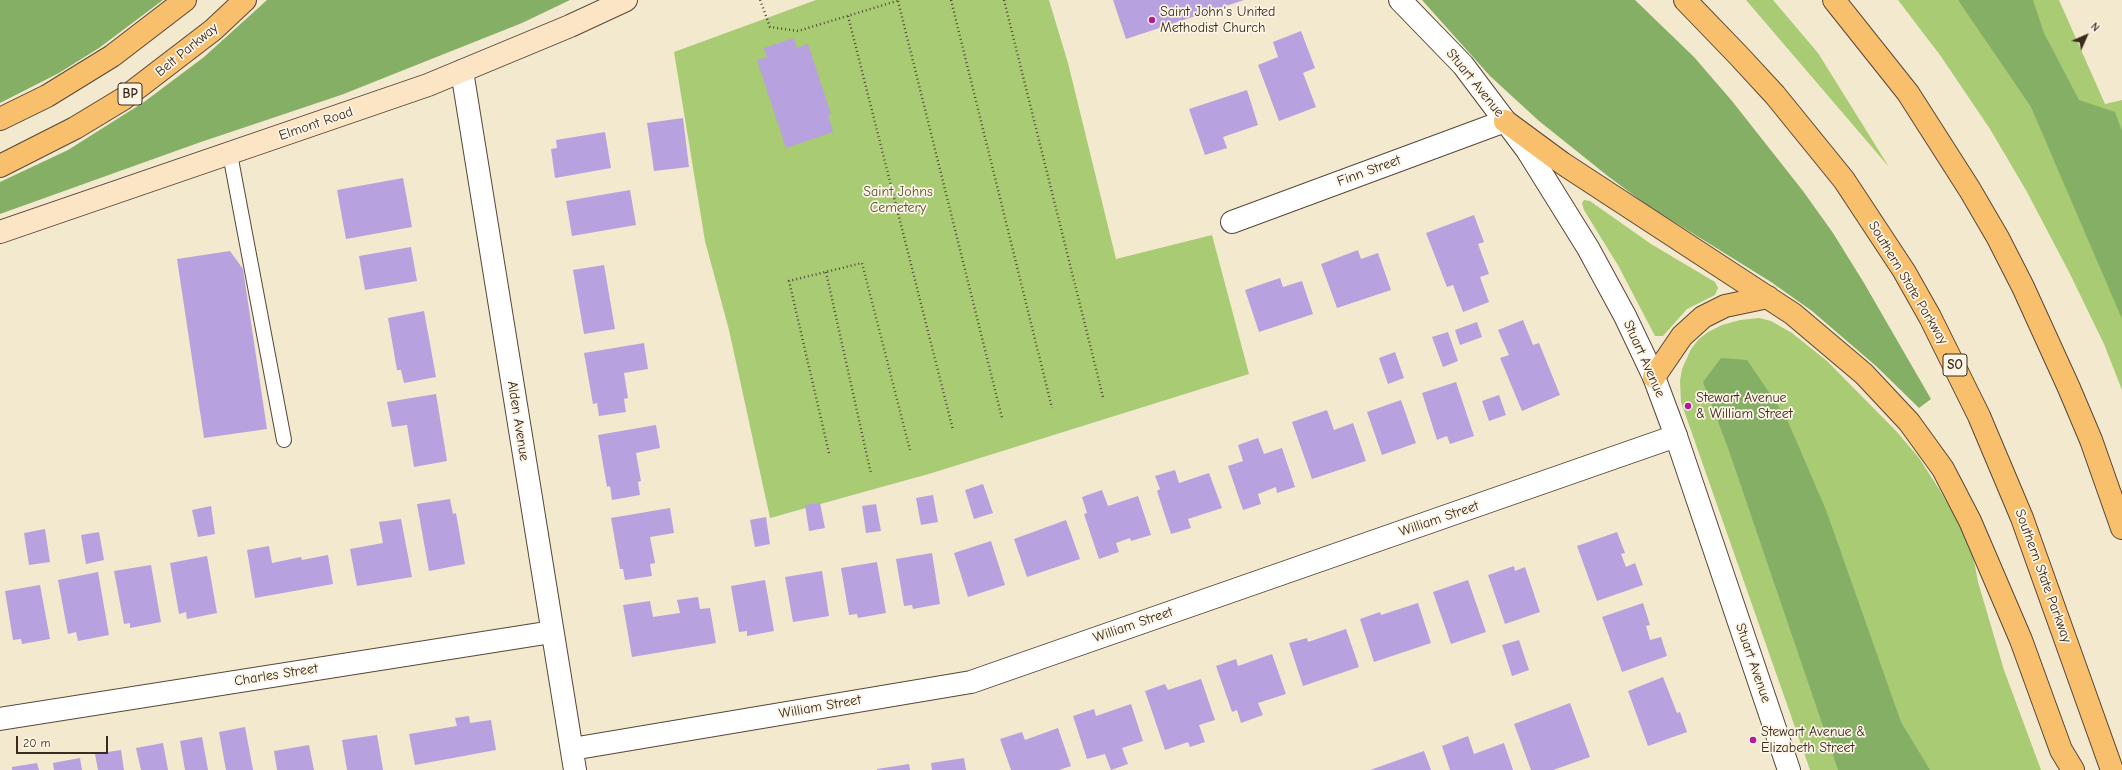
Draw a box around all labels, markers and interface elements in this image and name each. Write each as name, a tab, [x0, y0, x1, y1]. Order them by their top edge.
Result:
place label: Saint John's United Methodist Church	[1160, 4, 1275, 36]
marker: Saint John's United Methodist Church	[1147, 15, 1157, 25]
north arrow	[2066, 16, 2106, 56]
street label: Belt Parkway	[152, 20, 222, 80]
text: N	[2088, 20, 2102, 34]
street label: Stuart Avenue	[1442, 45, 1508, 121]
road number: BP	[118, 83, 142, 105]
street label: Elmont Road	[277, 104, 355, 144]
street label: Finn Street	[1335, 152, 1403, 190]
park label: Saint Johns Cemetery	[863, 184, 933, 216]
street label: Southern State Parkway	[1864, 218, 1952, 348]
street label: Stuart Avenue	[1619, 318, 1669, 400]
road number: SO	[1943, 354, 1967, 376]
street label: Alden Avenue	[503, 380, 533, 462]
place label: Stewart Avenue & William Street	[1696, 390, 1793, 422]
marker: Stewart Avenue & William Street	[1683, 401, 1693, 411]
street label: William Street	[1397, 498, 1481, 540]
street label: Southern State Parkway	[2011, 507, 2075, 645]
street label: William Street	[1091, 604, 1175, 646]
street label: Stuart Avenue	[1732, 621, 1774, 705]
street label: Charles Street	[233, 660, 319, 690]
street label: William Street	[778, 692, 862, 722]
place label: Stewart Avenue & Elizabeth Street	[1761, 724, 1865, 756]
scale bar	[18, 728, 110, 754]
marker: Stewart Avenue & Elizabeth Street	[1748, 735, 1758, 745]
text: 20 m	[23, 736, 51, 750]

